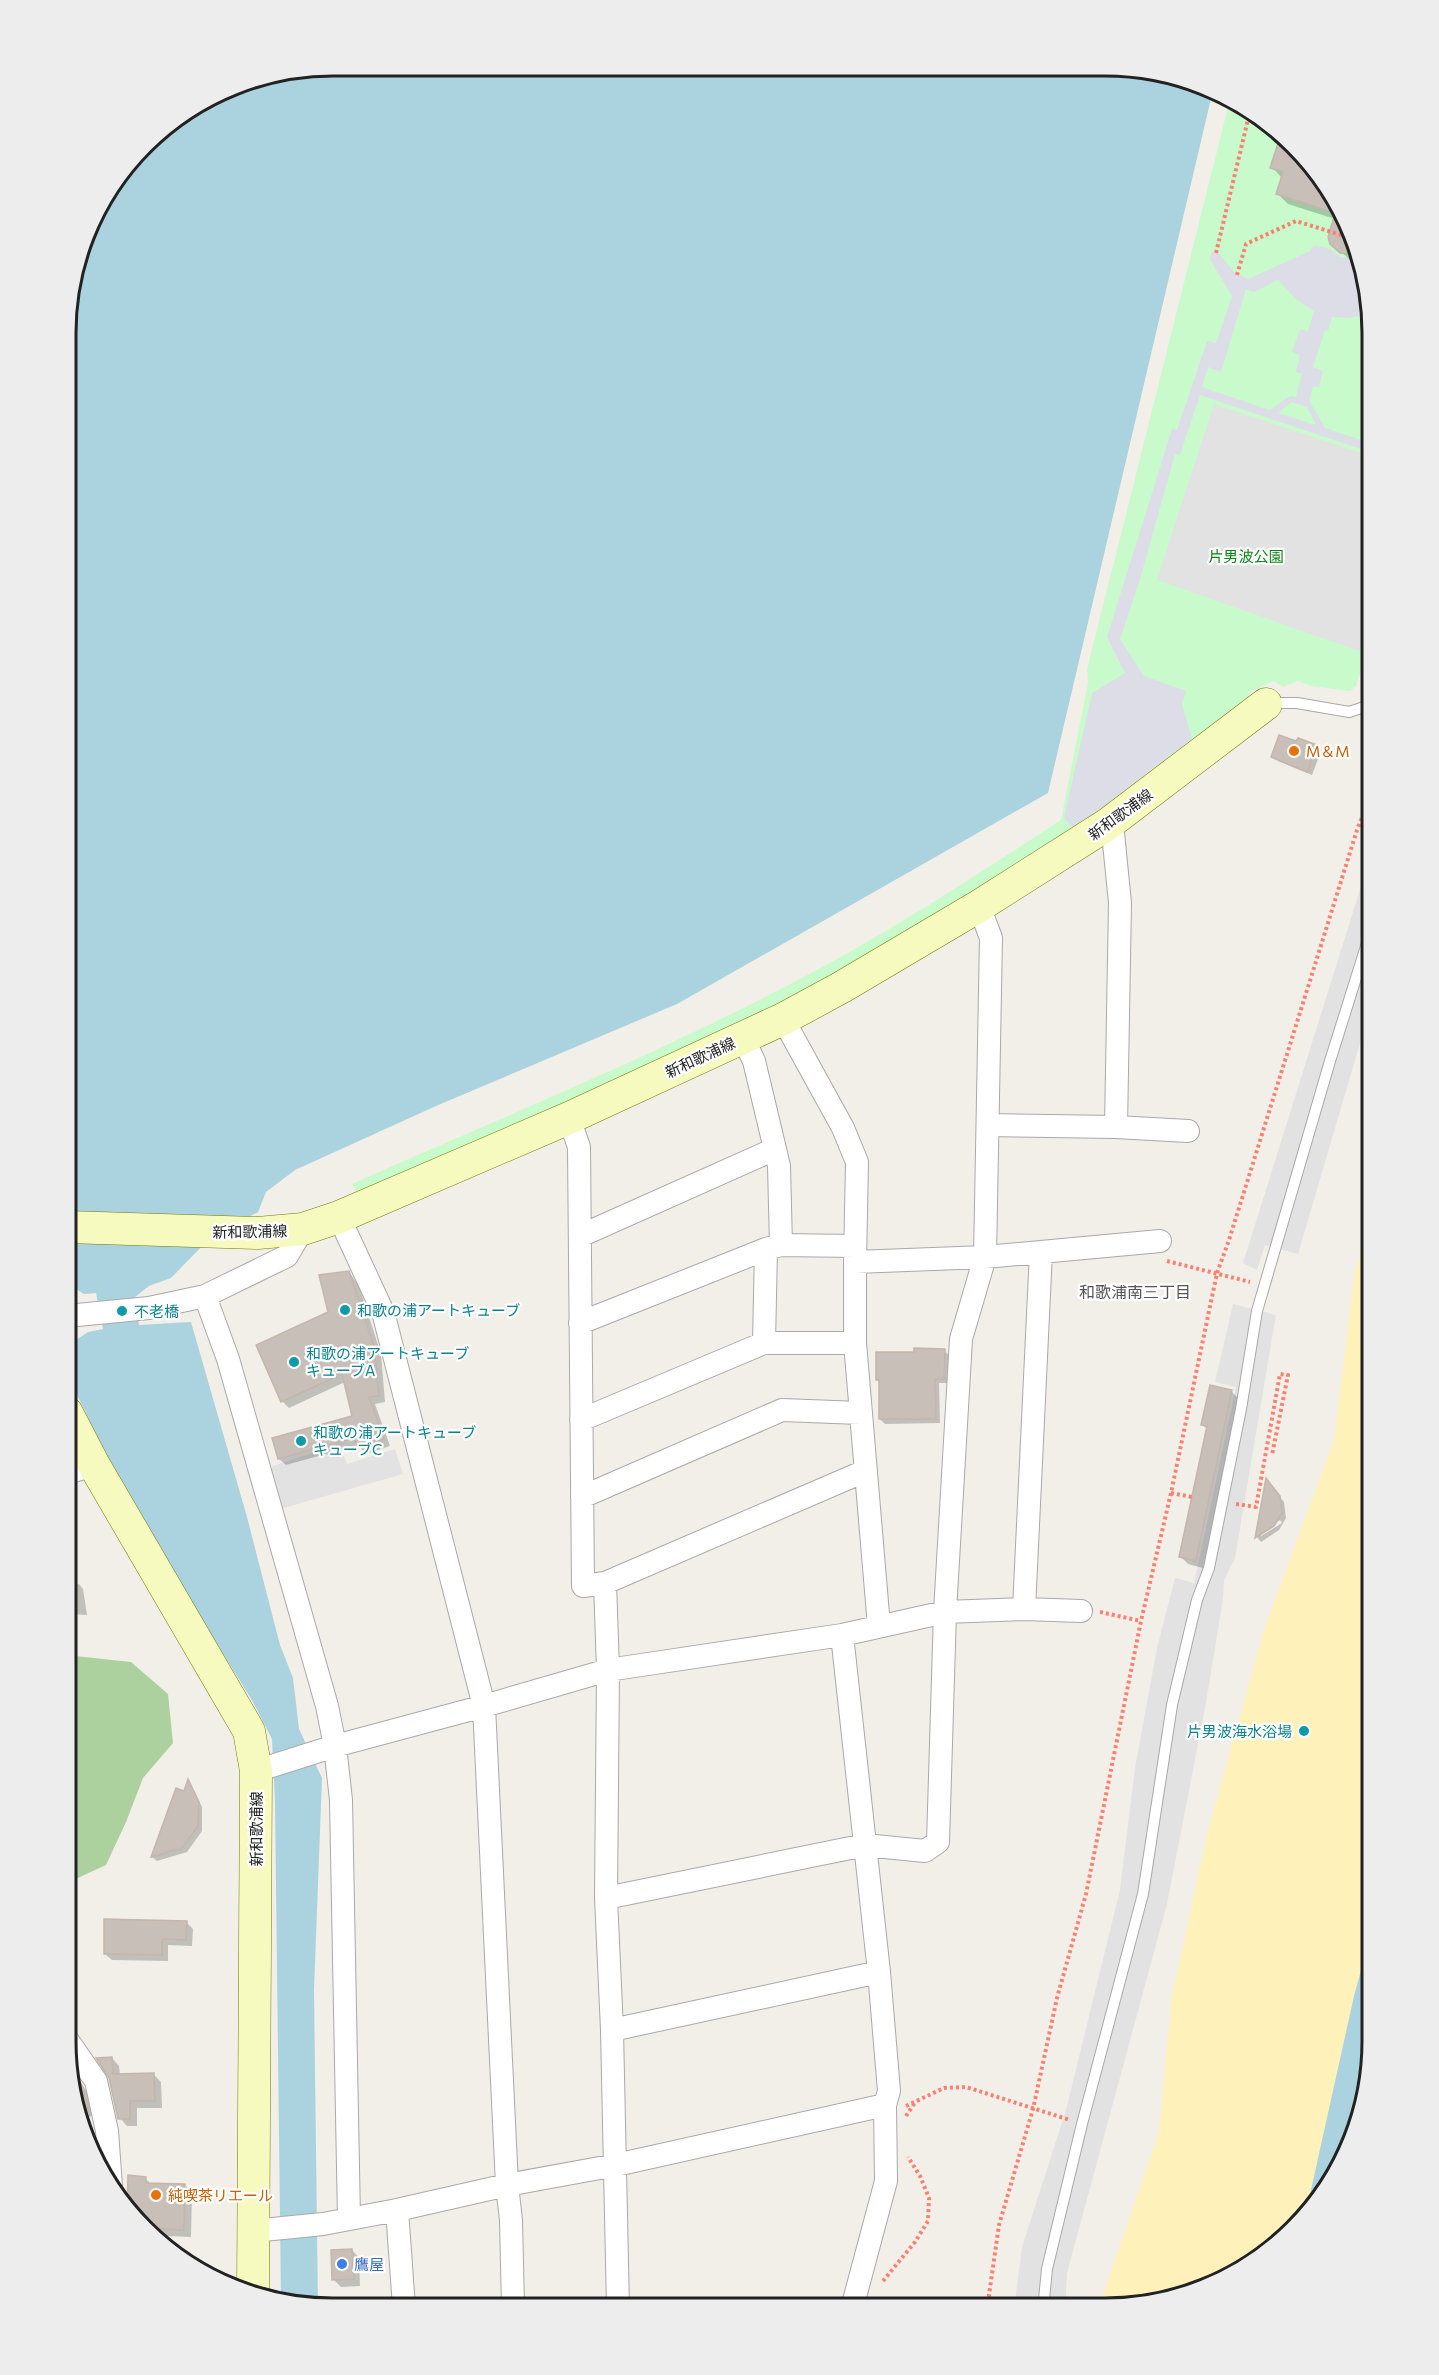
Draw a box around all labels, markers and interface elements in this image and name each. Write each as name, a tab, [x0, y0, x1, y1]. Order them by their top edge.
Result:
park label: 片男波公園	[1208, 547, 1284, 565]
place label: M＆M	[1306, 742, 1350, 760]
marker: M＆M	[1287, 744, 1301, 758]
street label: 新和歌浦線	[1084, 785, 1156, 843]
street label: 新和歌浦線	[662, 1033, 738, 1081]
street label: 新和歌浦線	[212, 1221, 288, 1241]
district label: 和歌浦南三丁目	[1079, 1282, 1191, 1301]
place label: 和歌の浦アートキューブ	[357, 1301, 520, 1319]
place label: 不老橋	[134, 1302, 179, 1320]
marker: 和歌の浦アートキューブ	[338, 1303, 352, 1317]
marker: 不老橋	[115, 1304, 129, 1318]
place label: 和歌の浦アートキューブ キューブA	[306, 1344, 469, 1379]
marker: 和歌の浦アートキューブ キューブA	[287, 1355, 301, 1369]
place label: 和歌の浦アートキューブ キューブC	[313, 1423, 476, 1458]
marker: 和歌の浦アートキューブ キューブC	[294, 1434, 308, 1448]
place label: 片男波海水浴場	[1187, 1722, 1292, 1740]
marker: 片男波海水浴場	[1297, 1724, 1311, 1738]
street label: 新和歌浦線	[247, 1791, 265, 1867]
place label: 純喫茶リエール	[168, 2186, 273, 2204]
marker: 純喫茶リエール	[149, 2188, 163, 2202]
place label: 鷹屋	[354, 2255, 384, 2273]
marker: 鷹屋	[335, 2257, 349, 2271]

